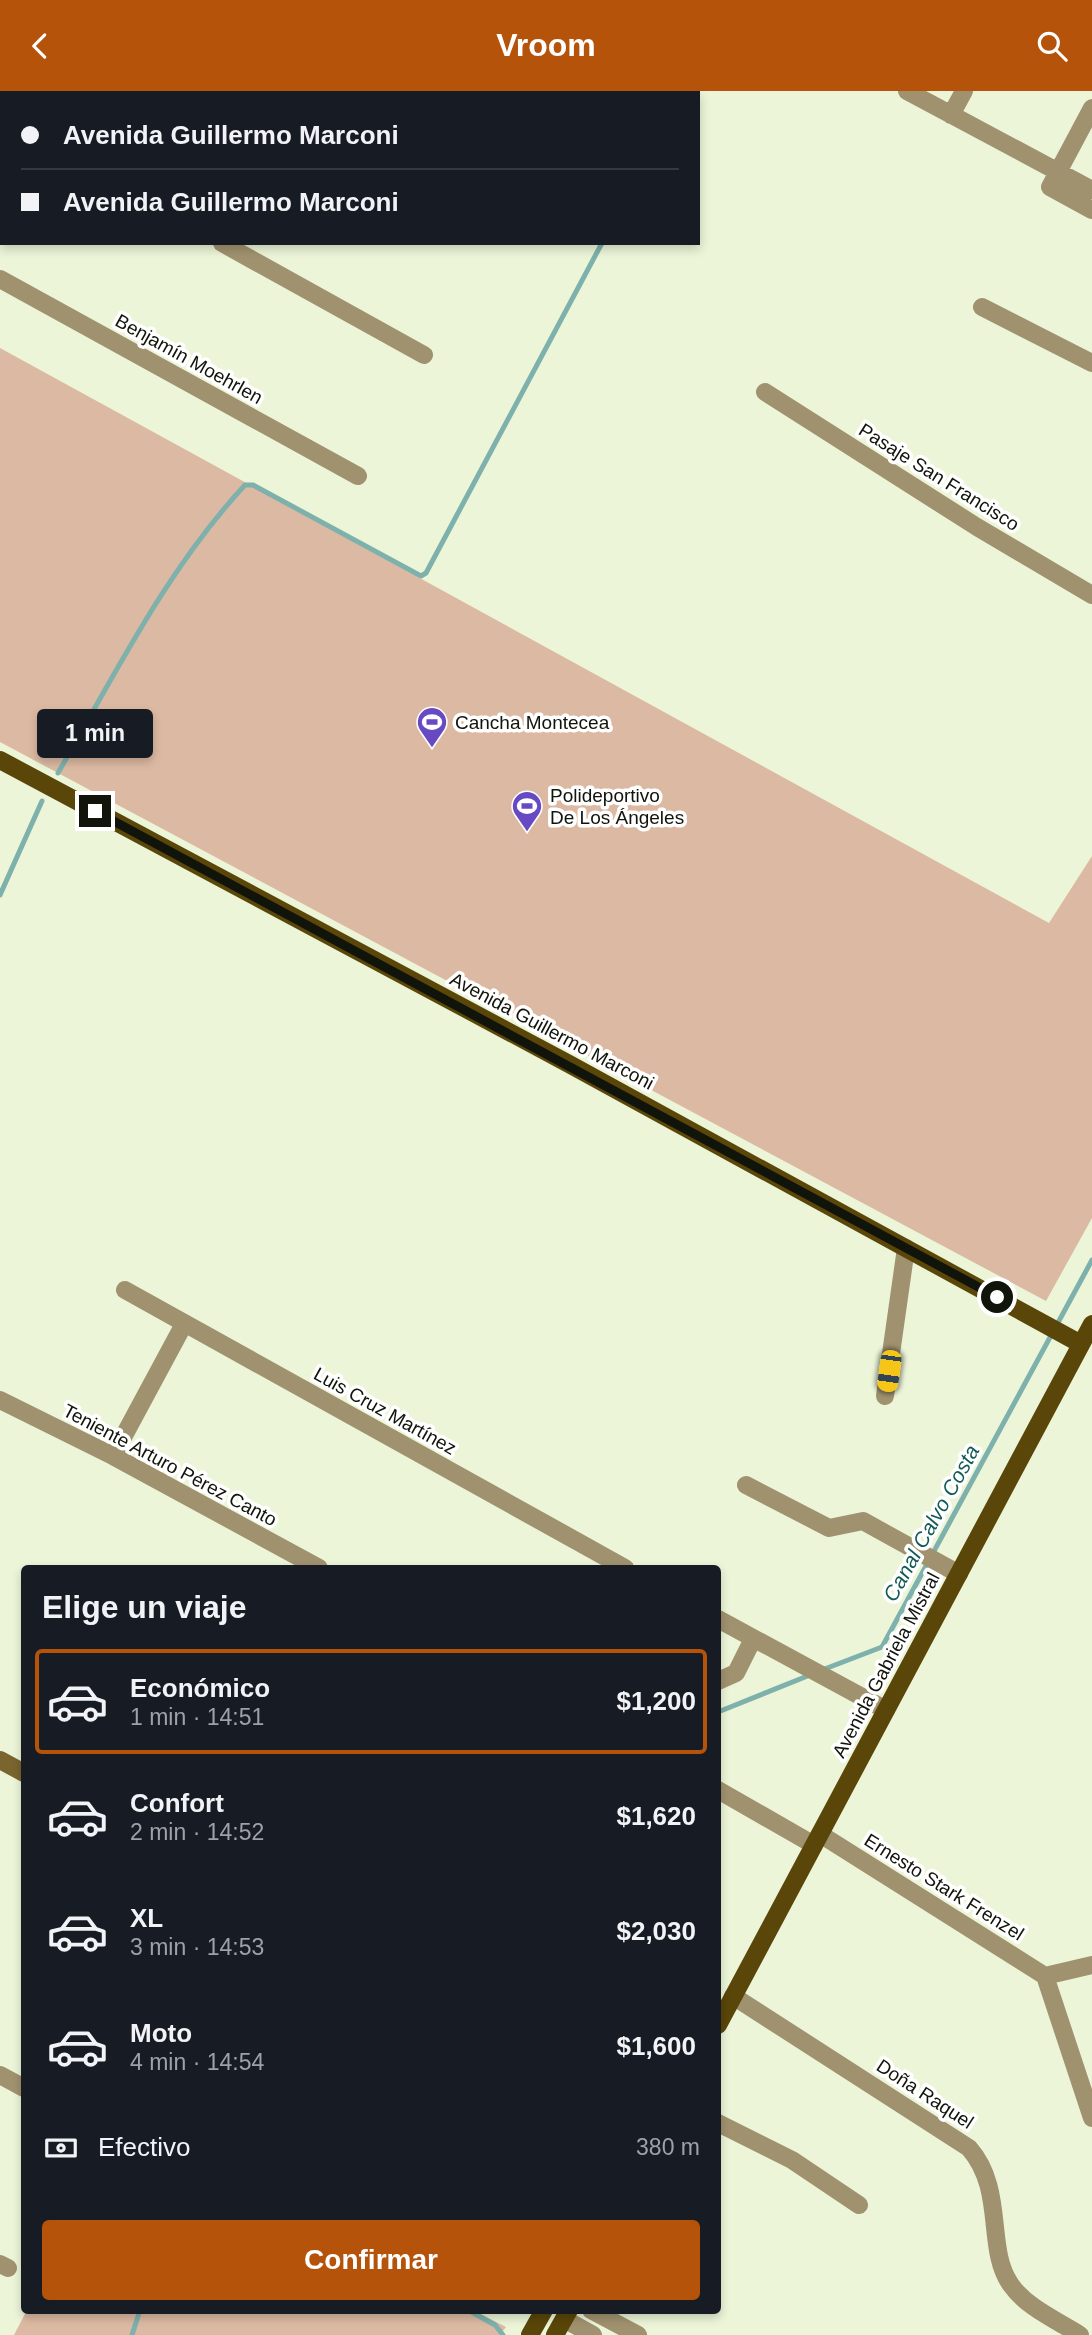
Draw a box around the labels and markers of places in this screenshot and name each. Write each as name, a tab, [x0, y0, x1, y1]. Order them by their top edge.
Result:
sports icon: Cancha Montecea	[415, 705, 449, 749]
place label: Cancha Montecea	[455, 712, 610, 733]
place label: Polideportivo De Los Ángeles	[550, 785, 684, 828]
sports icon: Polideportivo De Los Ángeles	[510, 789, 544, 833]

